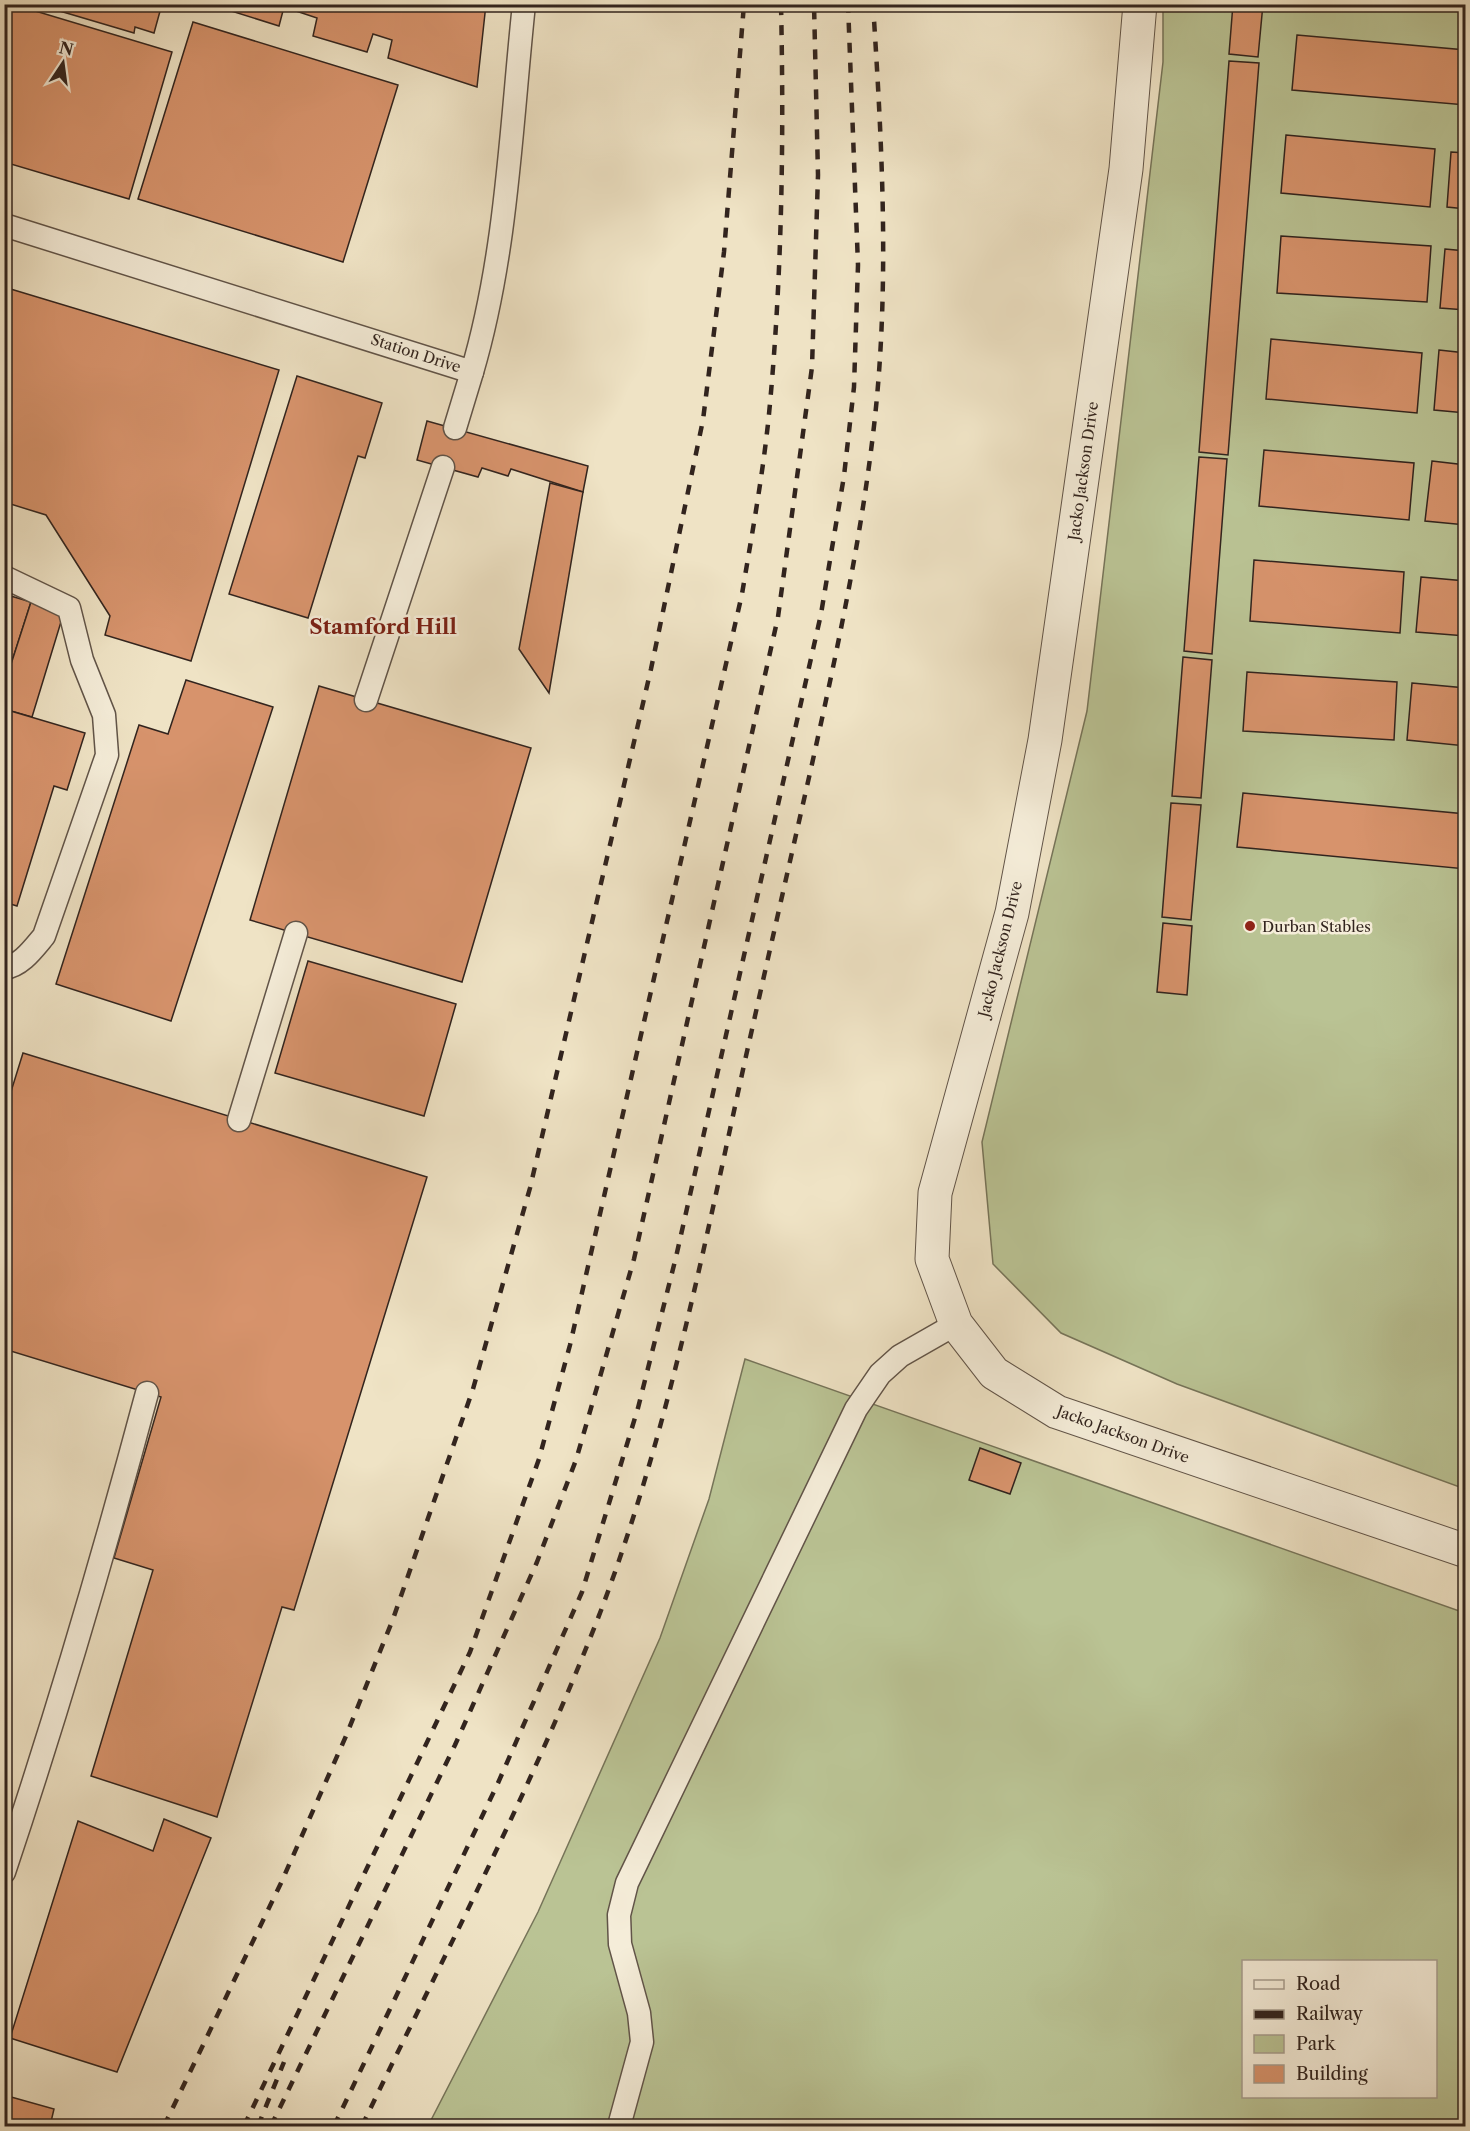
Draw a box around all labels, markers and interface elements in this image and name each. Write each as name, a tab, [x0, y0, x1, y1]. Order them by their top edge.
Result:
north arrow	[33, 33, 93, 93]
text: N	[57, 37, 75, 60]
street label: Station Drive	[369, 329, 463, 377]
street label: Jacko Jackson Drive	[1064, 400, 1102, 544]
district label: Stamford Hill	[309, 614, 457, 639]
street label: Jacko Jackson Drive	[973, 879, 1026, 1021]
place label: Durban Stables	[1262, 917, 1371, 936]
marker: Durban Stables	[1243, 919, 1257, 933]
street label: Jacko Jackson Drive	[1052, 1400, 1192, 1467]
legend	[1242, 1960, 1437, 2098]
text: Road	[1296, 1973, 1341, 1995]
text: Railway	[1296, 2003, 1364, 2025]
text: Park	[1296, 2033, 1337, 2055]
text: Building	[1296, 2063, 1368, 2085]

